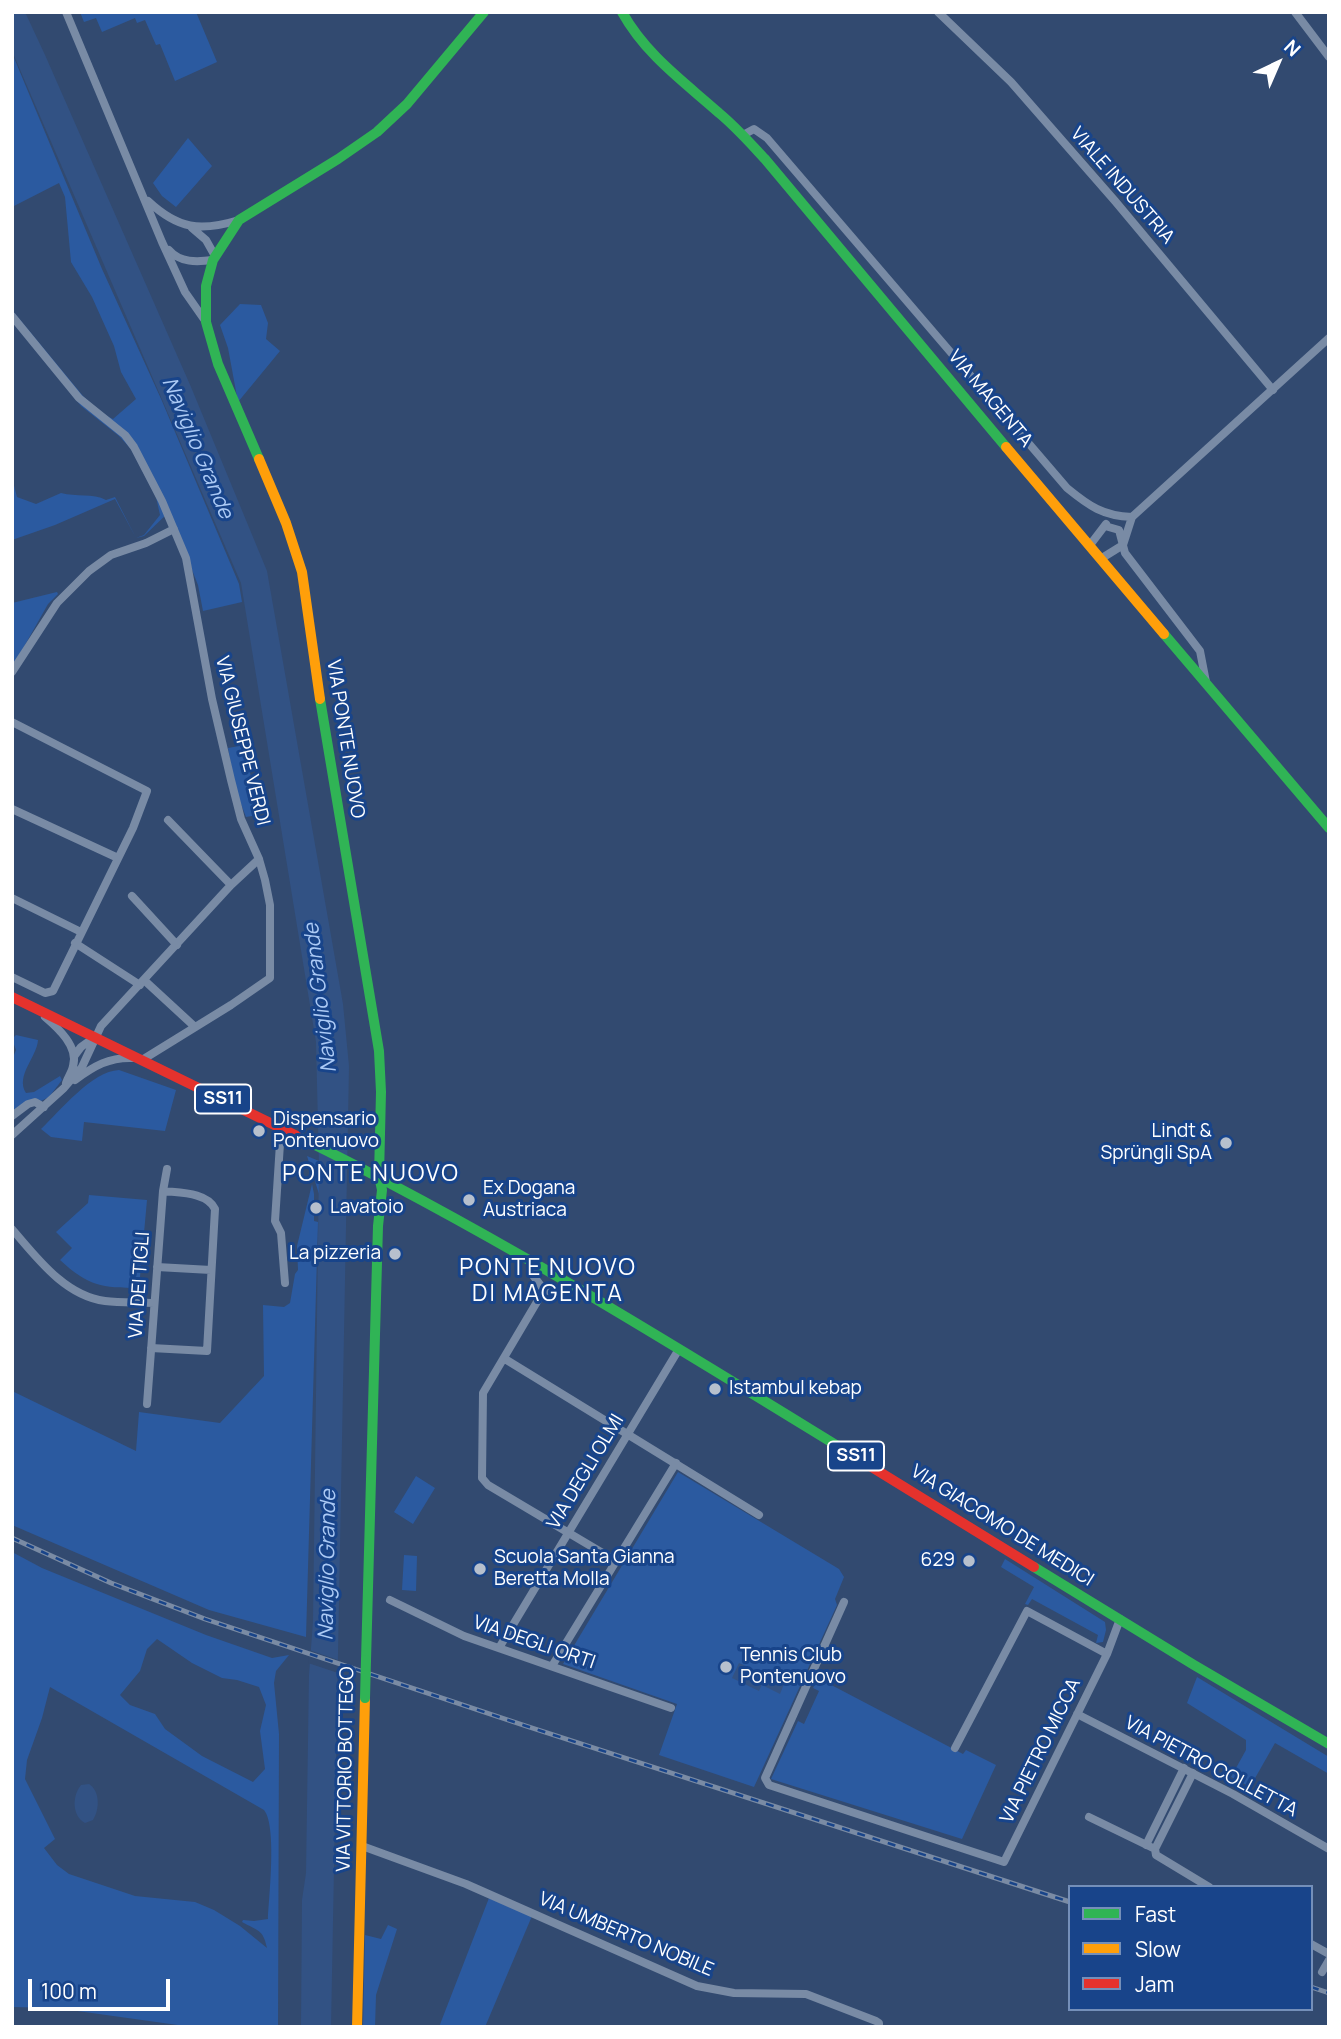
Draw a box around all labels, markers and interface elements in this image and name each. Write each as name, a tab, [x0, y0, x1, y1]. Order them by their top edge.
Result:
north arrow	[1243, 28, 1313, 98]
text: N	[1279, 34, 1307, 62]
street label: VIALE INDUSTRIA	[1065, 123, 1179, 249]
street label: VIA MAGENTA	[943, 346, 1037, 452]
water label: Naviglio Grande	[156, 374, 238, 522]
street label: VIA GIUSEPPE VERDI	[210, 654, 274, 828]
street label: VIA PONTE NUOVO	[321, 658, 369, 820]
water label: Naviglio Grande	[299, 922, 343, 1074]
road number: SS11	[195, 1084, 251, 1114]
place label: Dispensario Pontenuovo	[273, 1109, 379, 1153]
place label: Lindt & Sprüngli SpA	[1101, 1121, 1212, 1165]
marker: Dispensario Pontenuovo	[251, 1123, 267, 1139]
marker: Lindt & Sprüngli SpA	[1218, 1135, 1234, 1151]
district label: PONTE NUOVO	[284, 1161, 458, 1189]
place label: Ex Dogana Austriaca	[483, 1178, 575, 1222]
marker: Ex Dogana Austriaca	[461, 1192, 477, 1208]
place label: Lavatoio	[330, 1197, 404, 1219]
marker: Lavatoio	[308, 1200, 324, 1216]
street label: VIA DEI TIGLI	[125, 1231, 155, 1339]
place label: La pizzeria	[289, 1243, 381, 1265]
marker: La pizzeria	[387, 1246, 403, 1262]
district label: PONTE NUOVO DI MAGENTA	[461, 1255, 635, 1309]
place label: Istambul kebap	[729, 1378, 862, 1400]
marker: Istambul kebap	[707, 1381, 723, 1397]
street label: VIA DEGLI OLMI	[543, 1410, 629, 1534]
road number: SS11	[828, 1442, 884, 1470]
street label: VIA GIACOMO DE MEDICI	[906, 1460, 1098, 1592]
water label: Naviglio Grande	[314, 1489, 342, 1641]
place label: Scuola Santa Gianna Beretta Molla	[494, 1547, 675, 1591]
place label: 629	[921, 1550, 955, 1572]
marker: 629	[961, 1553, 977, 1569]
marker: Scuola Santa Gianna Beretta Molla	[472, 1561, 488, 1577]
street label: VIA DEGLI ORTI	[470, 1611, 598, 1675]
place label: Tennis Club Pontenuovo	[740, 1645, 846, 1689]
marker: Tennis Club Pontenuovo	[718, 1659, 734, 1675]
street label: VIA VITTORIO BOTTEGO	[333, 1666, 359, 1872]
street label: VIA PIETRO MICCA	[996, 1675, 1086, 1827]
street label: VIA PIETRO COLLETTA	[1121, 1712, 1301, 1822]
legend	[1068, 1885, 1313, 2011]
street label: VIA UMBERTO NOBILE	[535, 1888, 717, 1982]
text: Fast	[1135, 1900, 1176, 1928]
text: Slow	[1135, 1935, 1181, 1963]
scale bar	[32, 1966, 173, 2010]
text: Jam	[1135, 1970, 1174, 1998]
text: 100 m	[41, 1977, 97, 2005]

